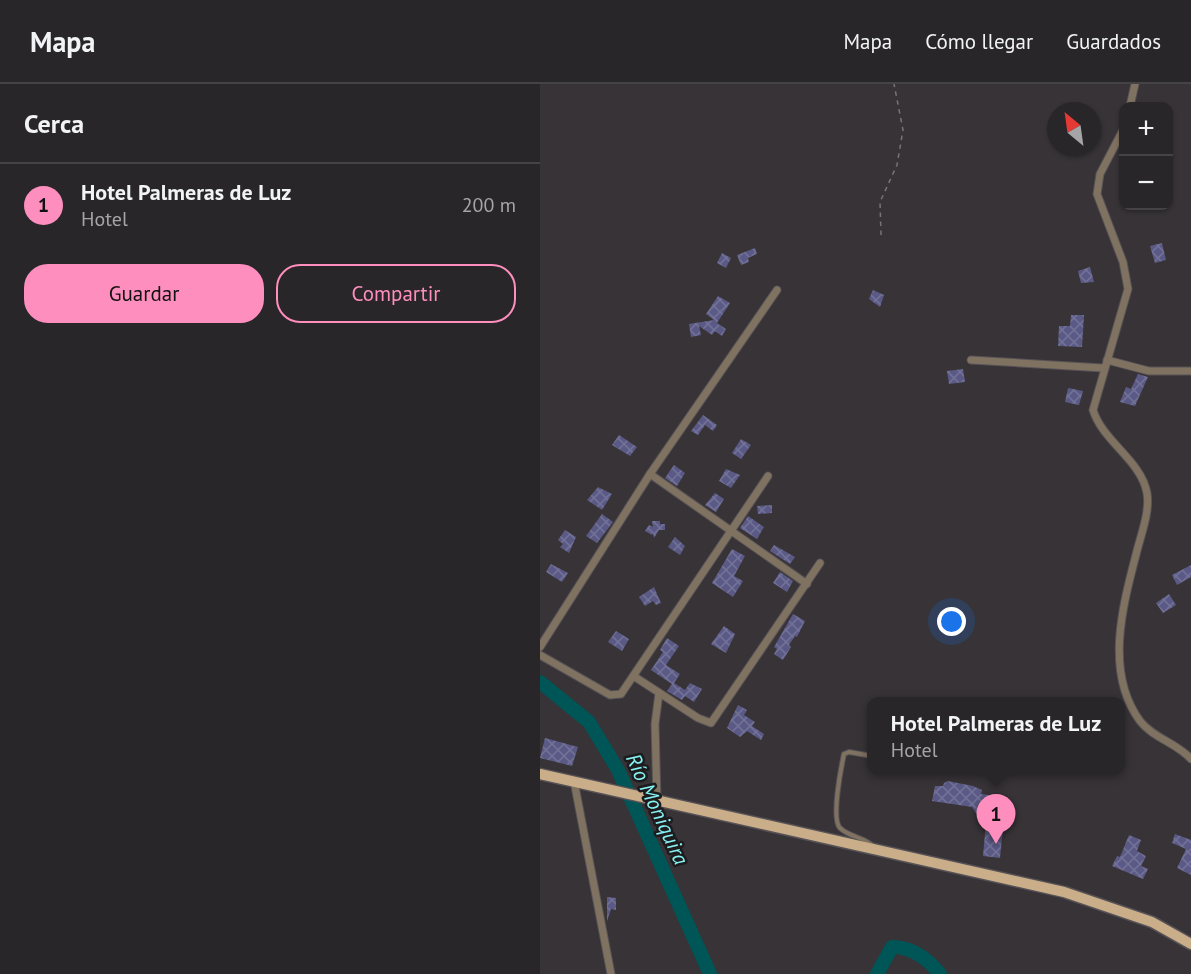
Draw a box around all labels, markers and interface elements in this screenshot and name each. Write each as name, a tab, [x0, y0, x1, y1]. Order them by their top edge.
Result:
text: Mapa	[30, 23, 95, 60]
text: Mapa	[843, 28, 892, 55]
text: Cómo llegar	[925, 28, 1033, 55]
text: Guardados	[1066, 28, 1161, 55]
north arrow	[1047, 102, 1101, 156]
map controls	[1119, 102, 1173, 210]
button: +	[1119, 102, 1173, 156]
text: Cerca	[24, 107, 84, 140]
button: −	[1119, 156, 1173, 210]
text: Hotel Palmeras de Luz	[81, 178, 291, 206]
text: 1	[38, 192, 49, 218]
text: 200 m	[462, 192, 516, 218]
text: Hotel	[81, 206, 128, 232]
button: Guardar	[24, 264, 264, 323]
button: Compartir	[276, 264, 516, 323]
your location	[937, 607, 966, 636]
popup	[867, 697, 1125, 775]
text: Hotel Palmeras de Luz	[891, 709, 1101, 737]
text: Hotel	[891, 737, 938, 763]
water label: Río Moniquira	[620, 749, 695, 869]
pin: 1	[976, 794, 1016, 844]

